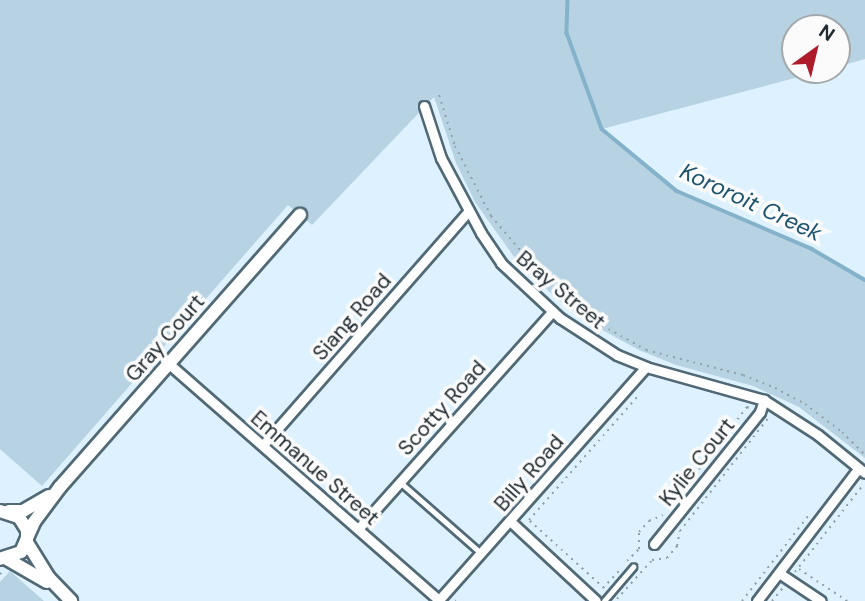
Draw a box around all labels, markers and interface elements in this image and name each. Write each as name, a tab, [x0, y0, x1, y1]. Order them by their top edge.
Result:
north arrow	[781, 14, 851, 84]
text: N	[814, 19, 840, 47]
water label: Kororoit Creek	[676, 157, 826, 247]
street label: Bray Street	[511, 246, 611, 334]
street label: Siang Road	[307, 268, 397, 366]
street label: Gray Court	[120, 289, 210, 387]
street label: Scotty Road	[393, 355, 491, 461]
street label: Emmanue Street	[246, 405, 384, 531]
street label: Kylie Court	[654, 413, 740, 511]
street label: Billy Road	[489, 430, 569, 516]

